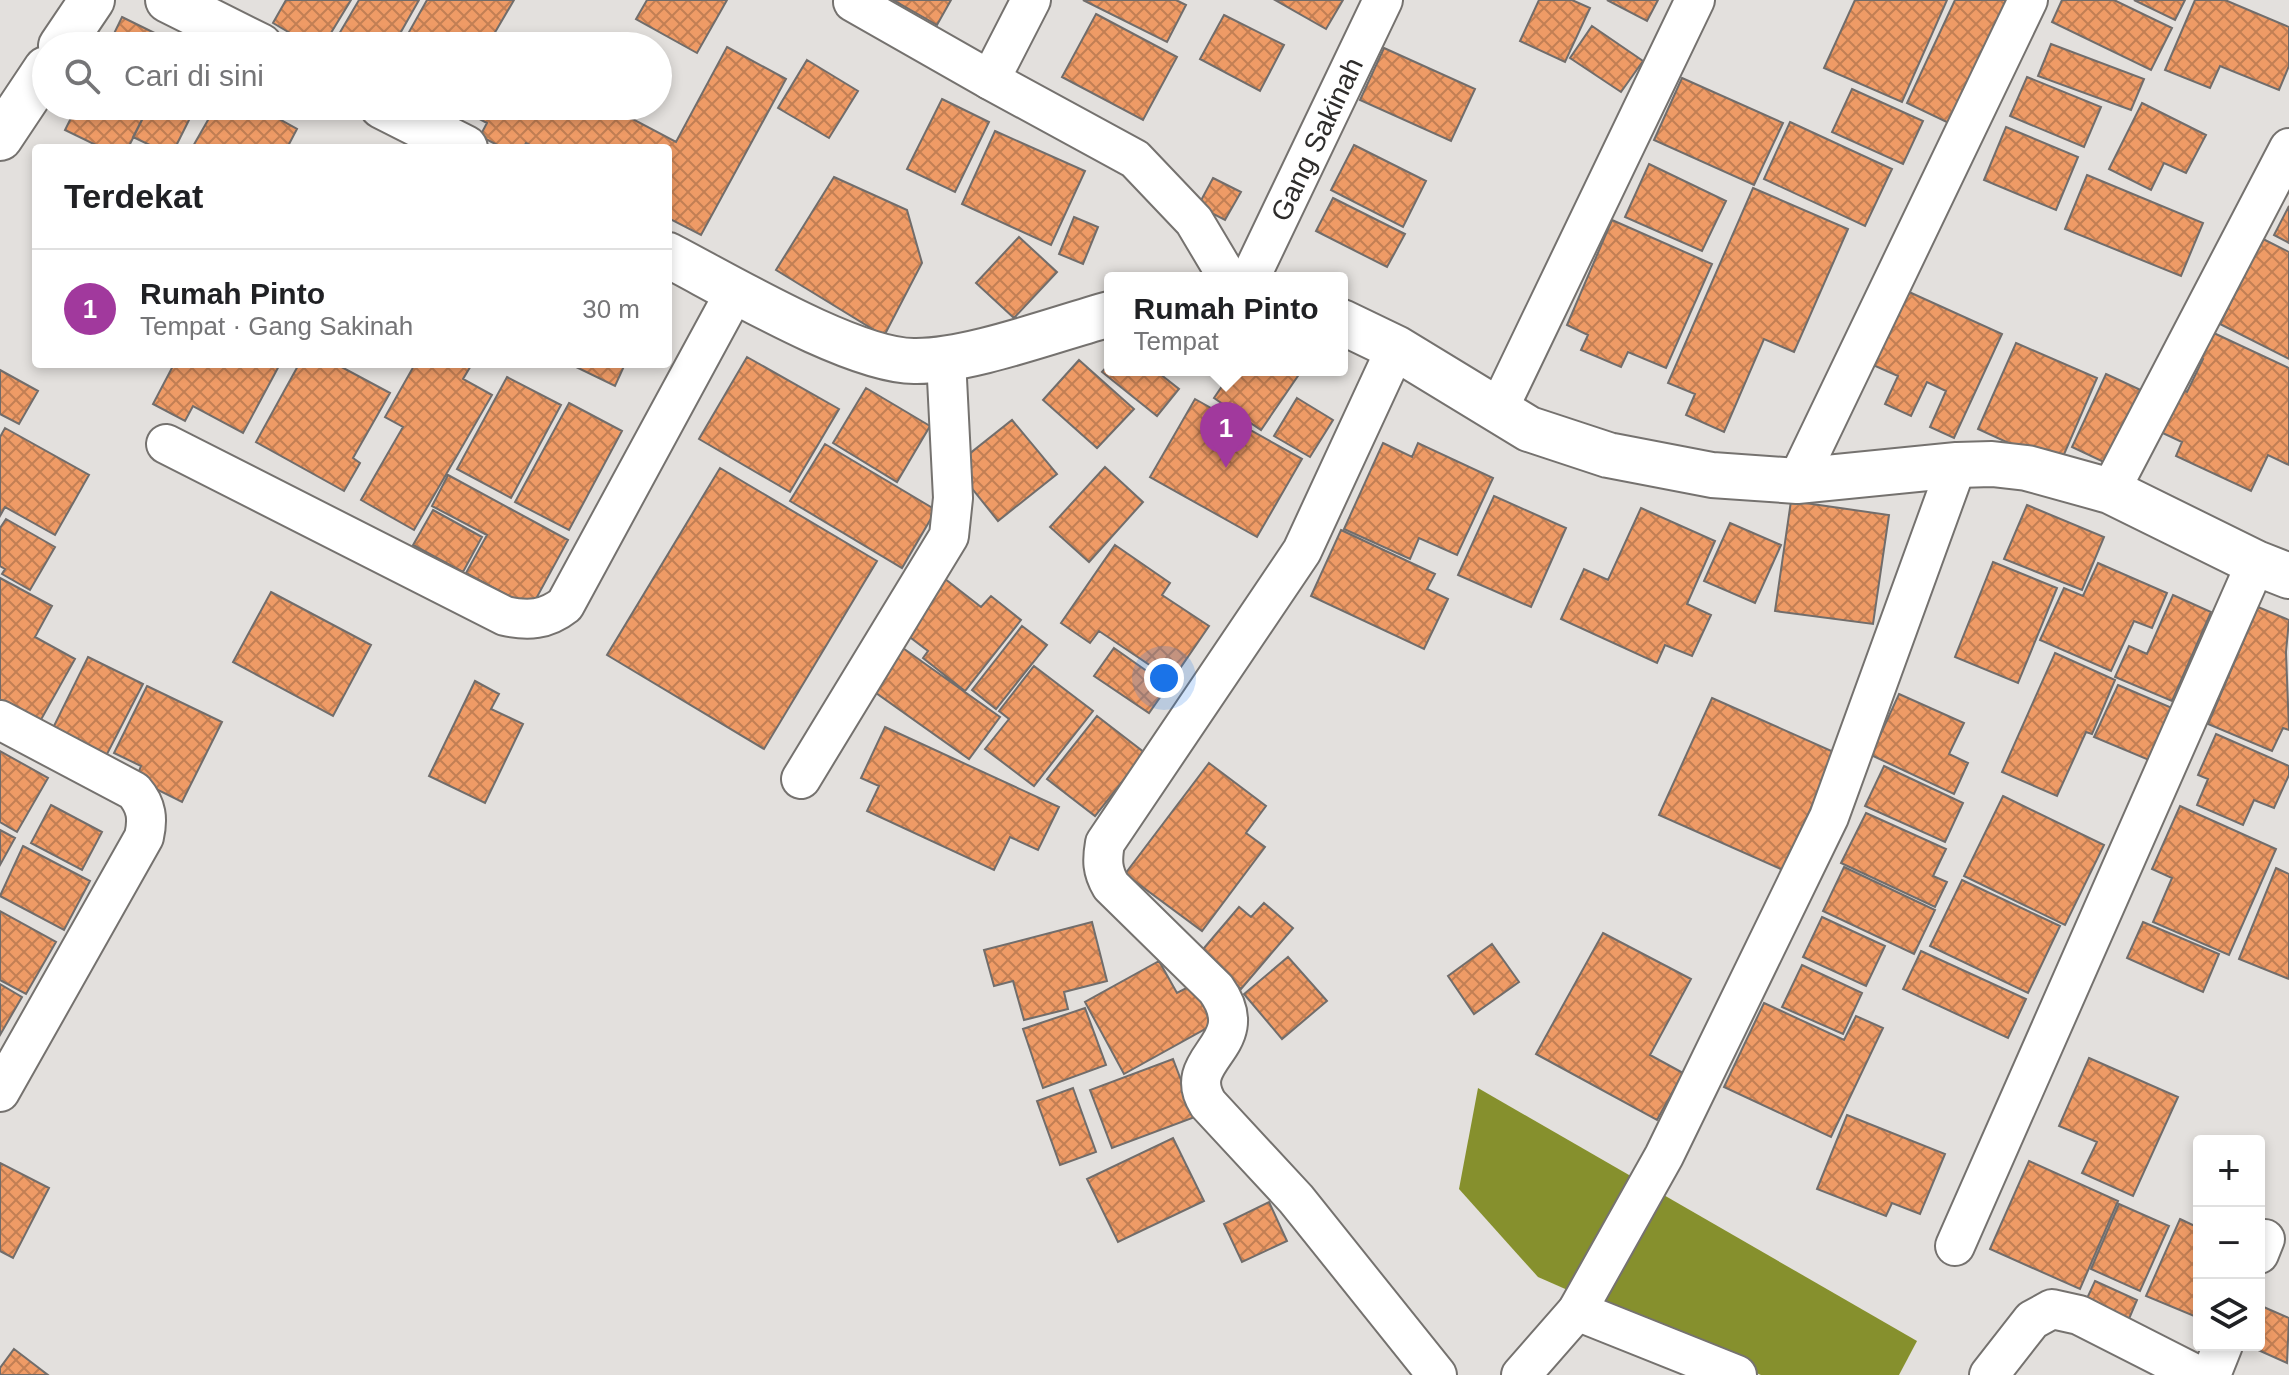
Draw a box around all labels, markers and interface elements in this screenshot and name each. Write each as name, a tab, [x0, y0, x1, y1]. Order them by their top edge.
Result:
search box	[32, 32, 672, 120]
street label: Gang Sakinah	[1265, 53, 1369, 226]
icon: search	[60, 54, 104, 98]
text: Cari di sini	[124, 59, 264, 92]
text: Terdekat	[64, 177, 203, 215]
popup	[1104, 272, 1348, 376]
text: Rumah Pinto	[140, 277, 325, 310]
text: Rumah Pinto	[1134, 292, 1319, 325]
text: 1	[83, 294, 97, 324]
text: 30 m	[582, 294, 640, 324]
text: Tempat · Gang Sakinah	[140, 311, 413, 341]
text: Tempat	[1134, 326, 1219, 356]
pin: 1	[1200, 402, 1252, 468]
your location	[1144, 658, 1184, 698]
map controls	[2193, 1135, 2265, 1351]
button: +	[2193, 1135, 2265, 1207]
button: −	[2193, 1207, 2265, 1279]
button: layers	[2193, 1279, 2265, 1351]

